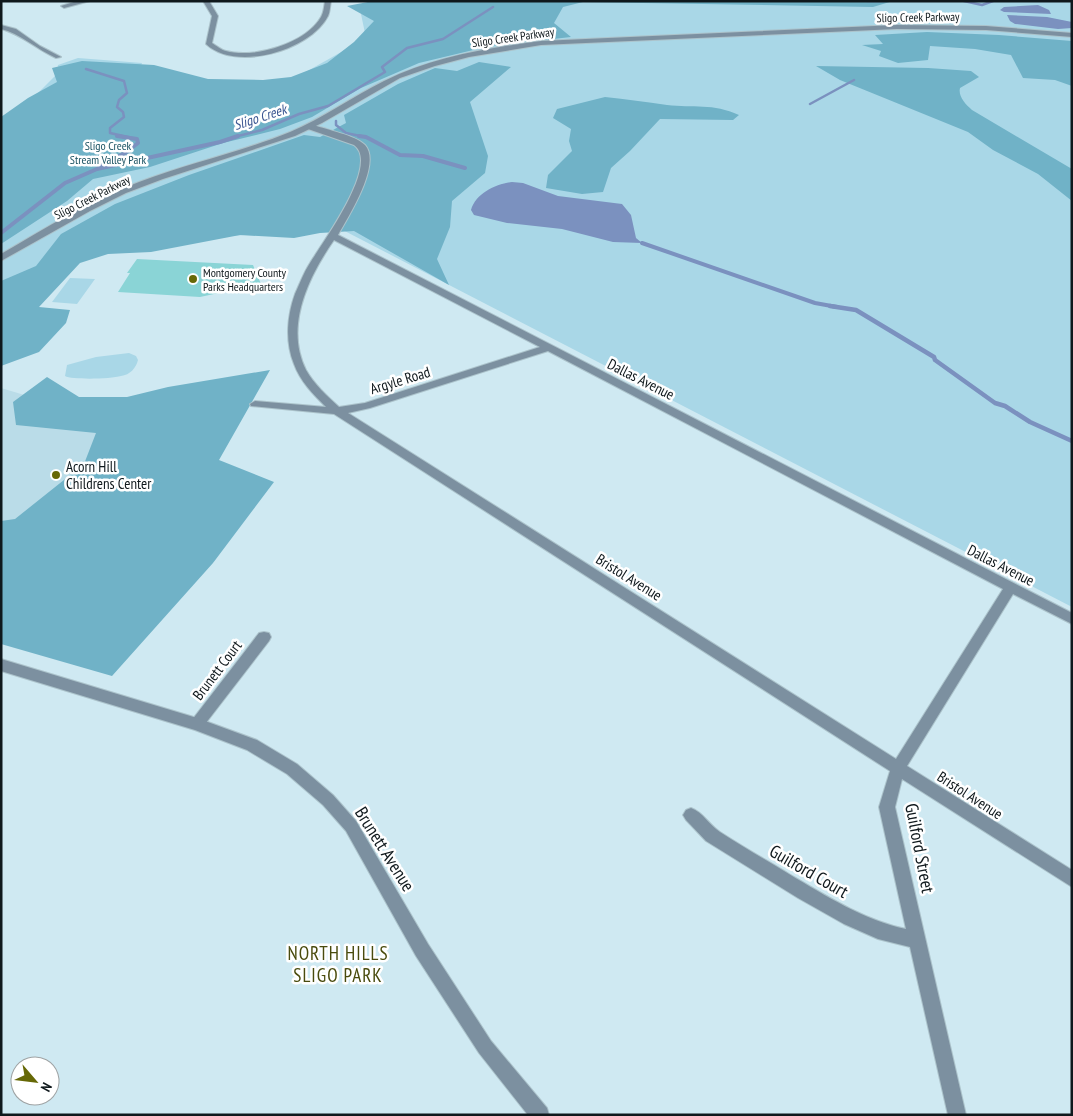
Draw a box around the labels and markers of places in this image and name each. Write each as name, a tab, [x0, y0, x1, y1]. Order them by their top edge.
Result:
place label: Montgomery County Parks Headquarters	[203, 265, 286, 294]
marker: Montgomery County Parks Headquarters	[187, 273, 199, 285]
place label: Acorn Hill Childrens Center	[66, 457, 152, 493]
marker: Acorn Hill Childrens Center	[50, 469, 62, 481]

